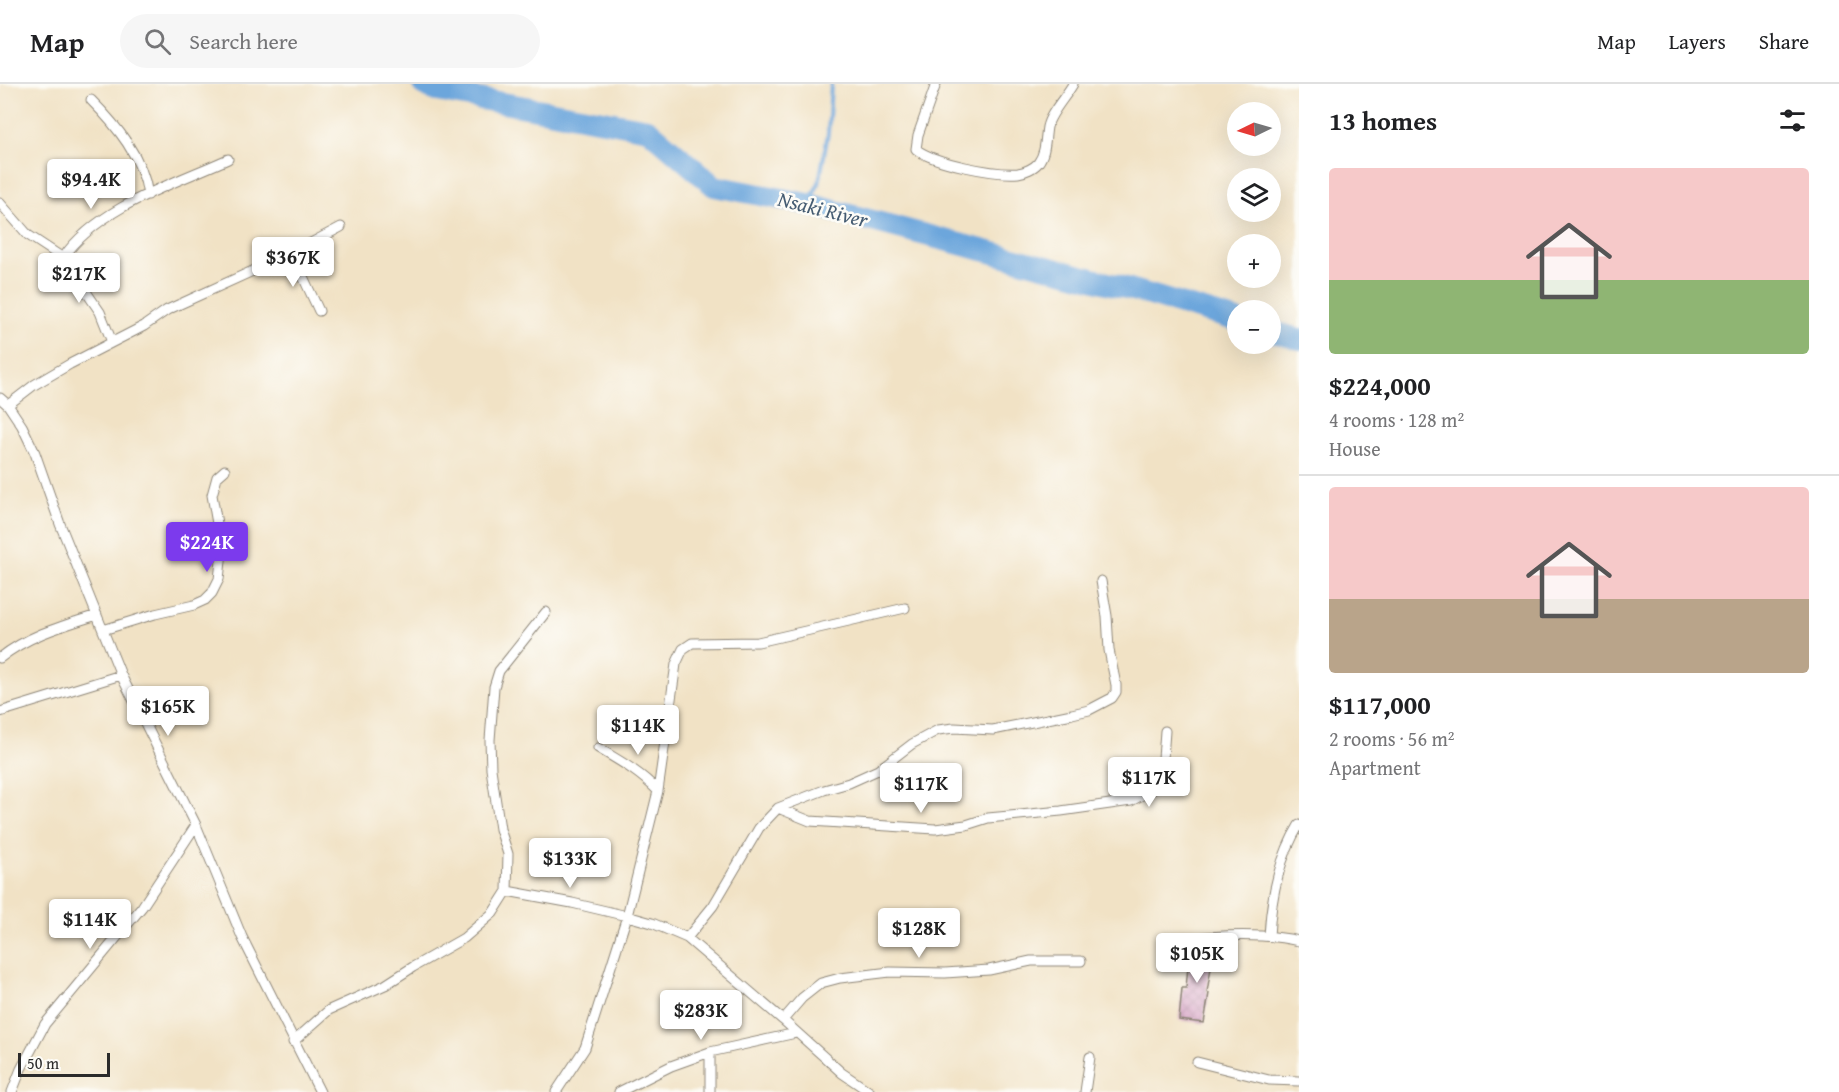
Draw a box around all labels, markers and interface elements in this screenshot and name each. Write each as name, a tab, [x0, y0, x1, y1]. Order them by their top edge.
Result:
search box	[120, 14, 540, 68]
text: Map	[30, 21, 84, 62]
icon: search	[141, 25, 174, 58]
text: Search here	[189, 25, 298, 57]
text: Map	[1597, 26, 1636, 57]
text: Layers	[1669, 26, 1726, 57]
text: Share	[1759, 26, 1809, 57]
text: 13 homes	[1329, 101, 1437, 140]
north arrow	[1227, 102, 1281, 156]
map controls	[1227, 102, 1281, 354]
icon: filters	[1776, 104, 1809, 137]
pin: $94.4K	[42, 159, 140, 210]
text: $94.4K	[61, 164, 121, 193]
button: layers	[1227, 168, 1281, 222]
water label: Nsaki River	[774, 183, 872, 235]
icon: home	[1515, 207, 1623, 315]
button: +	[1227, 234, 1281, 288]
pin: $367K	[251, 237, 335, 288]
text: $367K	[266, 242, 320, 271]
pin: $217K	[37, 253, 121, 304]
text: $217K	[52, 258, 106, 287]
button: −	[1227, 300, 1281, 354]
text: $224,000	[1329, 366, 1431, 405]
text: 4 rooms · 128 m²	[1329, 405, 1464, 434]
text: House	[1329, 434, 1381, 463]
pin: $224K	[165, 522, 249, 573]
icon: home	[1515, 526, 1623, 634]
text: $224K	[180, 527, 234, 556]
text: $117,000	[1329, 685, 1431, 724]
pin: $165K	[126, 686, 210, 737]
text: $165K	[141, 691, 195, 720]
pin: $114K	[596, 705, 680, 756]
text: $114K	[611, 710, 665, 739]
text: 2 rooms · 56 m²	[1329, 724, 1455, 753]
text: Apartment	[1329, 753, 1421, 782]
pin: $117K	[1107, 757, 1191, 808]
text: $117K	[1122, 762, 1176, 791]
pin: $117K	[879, 763, 963, 814]
text: $117K	[894, 768, 948, 797]
pin: $133K	[528, 838, 612, 889]
text: $133K	[543, 843, 597, 872]
pin: $114K	[48, 899, 132, 950]
text: $114K	[63, 904, 117, 933]
pin: $128K	[877, 908, 961, 959]
text: $128K	[892, 913, 946, 942]
pin: $105K	[1155, 933, 1239, 984]
text: $105K	[1170, 938, 1224, 967]
pin: $283K	[659, 990, 743, 1041]
text: $283K	[674, 995, 728, 1024]
scale bar	[18, 1050, 110, 1078]
text: 50 m	[27, 1051, 59, 1075]

